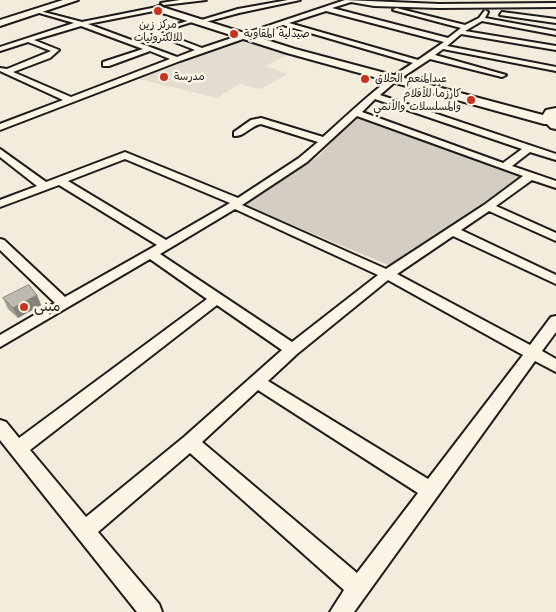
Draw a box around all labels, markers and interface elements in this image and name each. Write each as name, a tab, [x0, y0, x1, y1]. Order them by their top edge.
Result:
marker: مركز زين للالكترونيات	[152, 5, 164, 17]
place label: مركز زين للالكترونيات	[134, 18, 182, 44]
place label: صيدلية المقاوبة	[244, 27, 310, 41]
marker: صيدلية المقاوبة	[228, 28, 240, 40]
place label: مدرسة	[174, 70, 205, 84]
marker: مدرسة	[158, 71, 170, 83]
place label: عبدالمنعم الحلاق	[375, 72, 447, 86]
marker: عبدالمنعم الحلاق	[359, 73, 371, 85]
place label: كارزما للأفلام والمسلسلات والأنمي	[373, 87, 461, 113]
marker: كارزما للأفلام والمسلسلات والأنمي	[465, 94, 477, 106]
place label: مبنى	[34, 299, 60, 315]
marker: مبنى	[18, 301, 30, 313]

